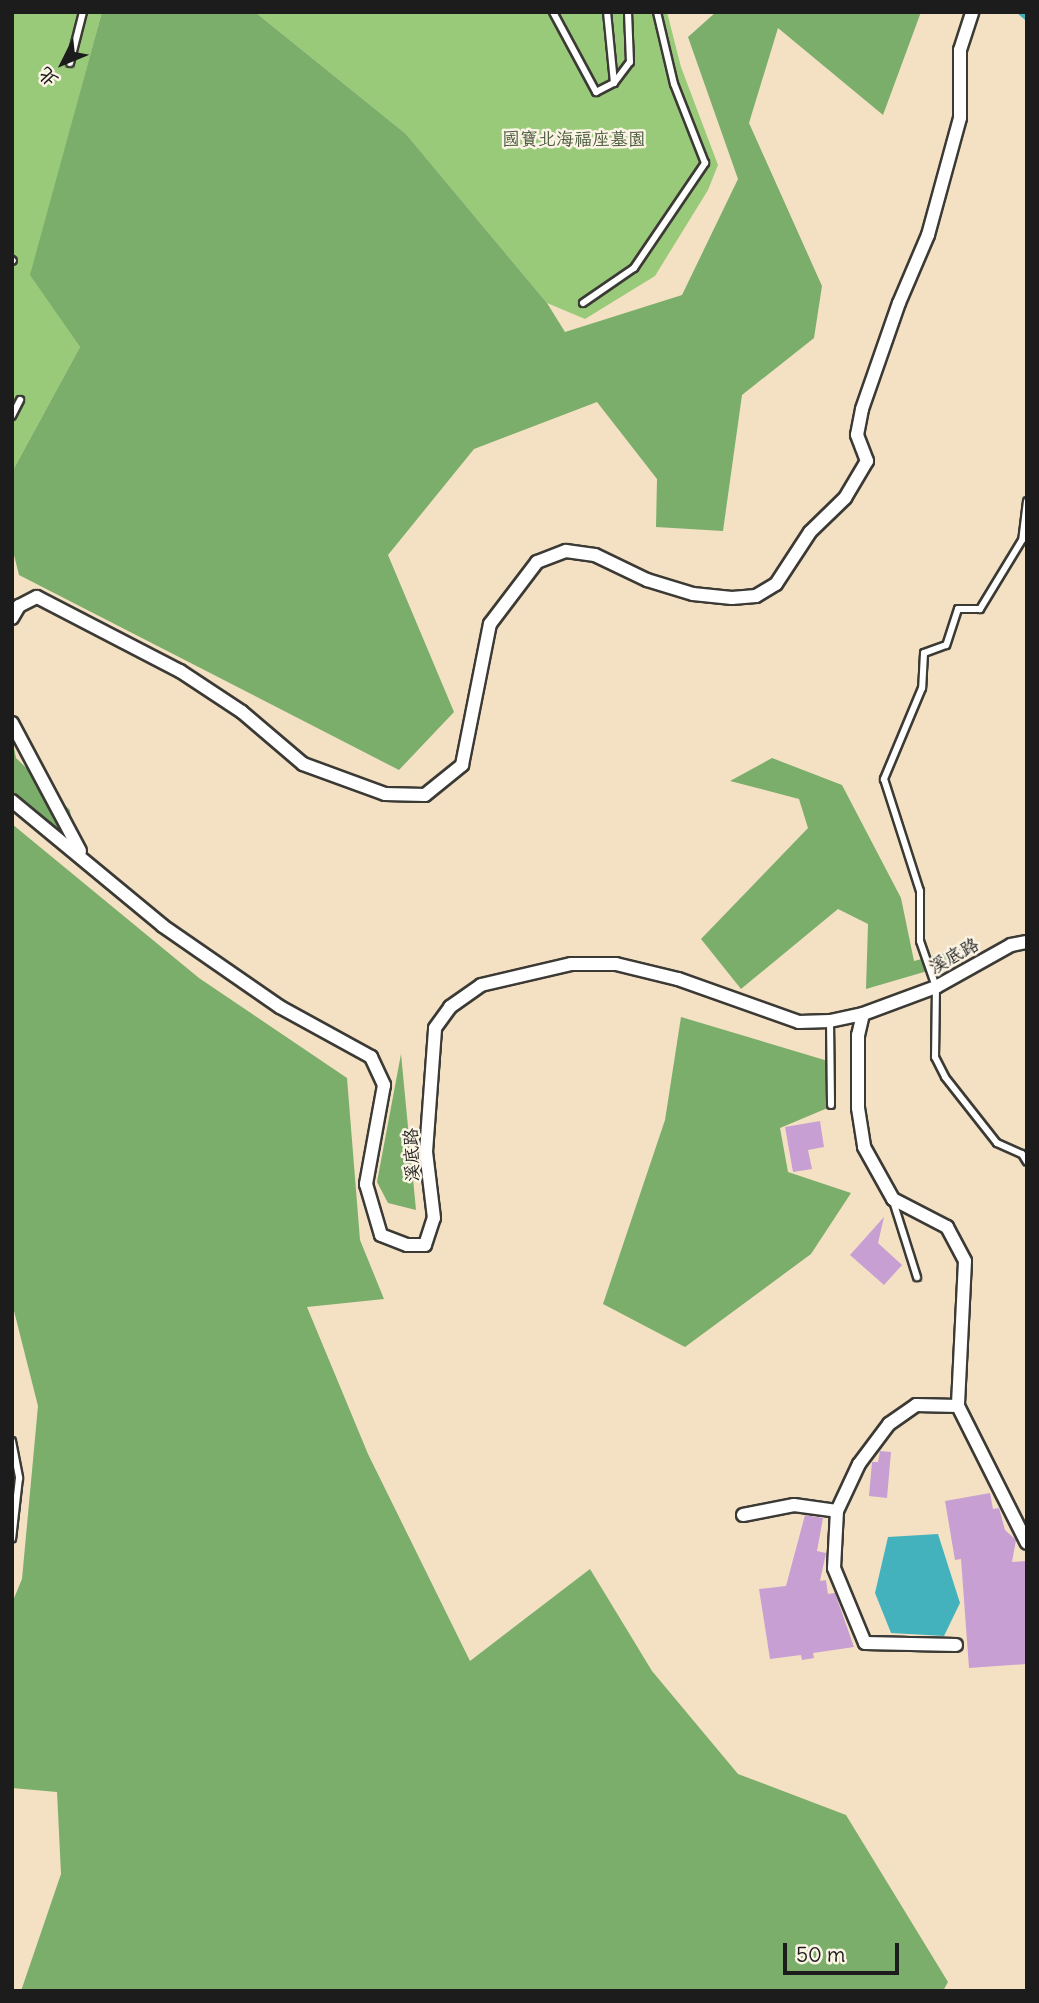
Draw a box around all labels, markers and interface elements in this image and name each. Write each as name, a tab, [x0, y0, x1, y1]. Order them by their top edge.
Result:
north arrow	[28, 28, 98, 98]
text: 北	[32, 62, 63, 92]
park label: 國寶北海福座墓園	[502, 128, 646, 150]
street label: 溪底路	[925, 933, 983, 979]
street label: 溪底路	[400, 1128, 424, 1182]
scale bar	[787, 1930, 902, 1974]
text: 50 m	[796, 1941, 845, 1968]

